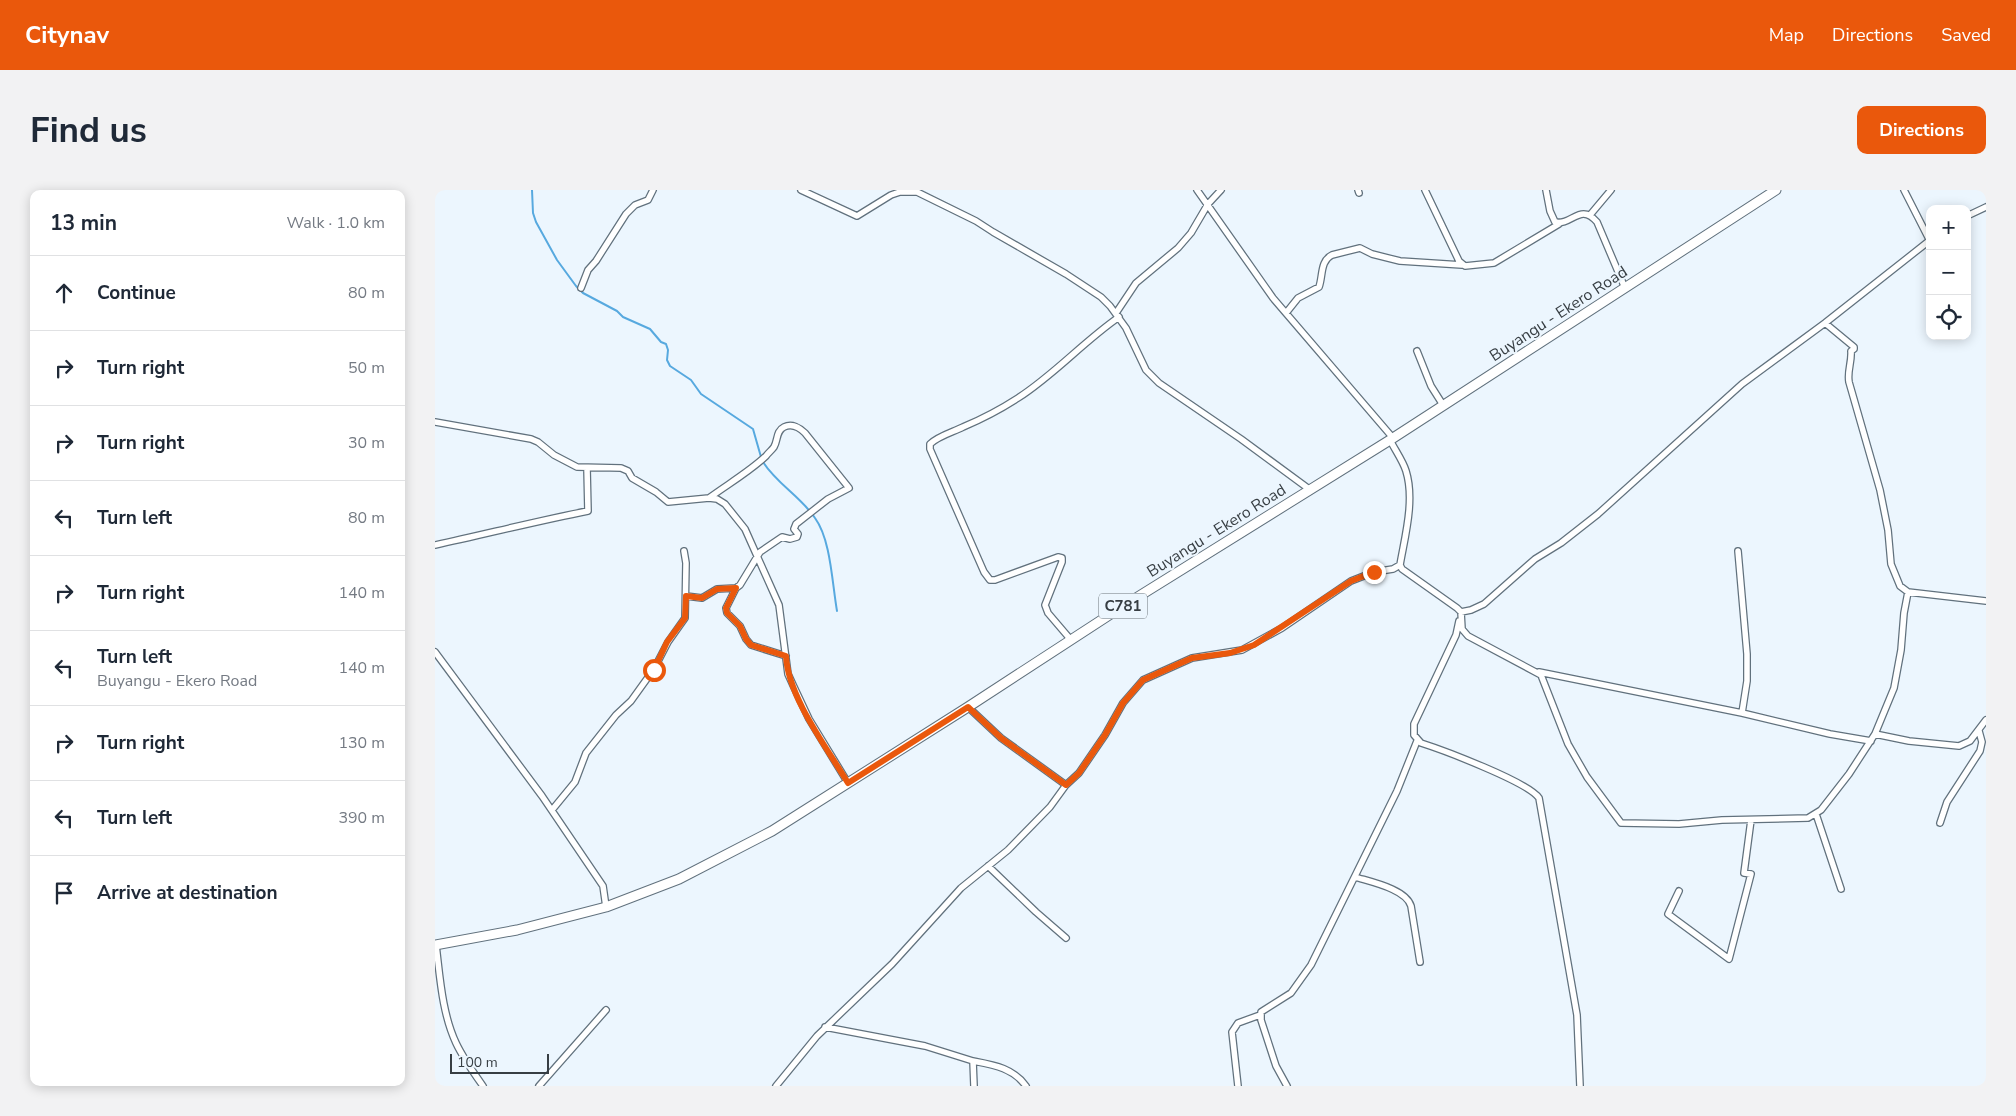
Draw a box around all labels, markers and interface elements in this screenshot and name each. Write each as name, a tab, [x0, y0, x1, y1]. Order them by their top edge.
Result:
text: Citynav	[25, 19, 109, 51]
text: Map	[1769, 23, 1804, 47]
text: Directions	[1832, 23, 1913, 47]
text: Saved	[1941, 23, 1991, 47]
button: Directions	[1857, 106, 1986, 154]
text: Find us	[30, 107, 147, 154]
map controls	[1926, 205, 1971, 340]
button: +	[1926, 205, 1971, 250]
text: 13 min	[50, 209, 117, 237]
text: Walk · 1.0 km	[287, 212, 385, 234]
button: −	[1926, 250, 1971, 295]
street label: Buyangu - Ekero Road	[1485, 261, 1632, 367]
icon: ahead	[50, 279, 78, 307]
text: Continue	[97, 280, 176, 306]
text: 80 m	[348, 282, 385, 304]
button: locate	[1926, 295, 1971, 340]
icon: right	[50, 354, 78, 382]
text: Turn right	[97, 355, 184, 381]
text: 50 m	[348, 357, 385, 379]
icon: right	[50, 429, 78, 457]
text: Turn right	[97, 430, 184, 456]
text: 30 m	[348, 432, 385, 454]
street label: Buyangu - Ekero Road	[1143, 479, 1290, 583]
icon: left	[50, 504, 78, 532]
text: Turn left	[97, 505, 172, 531]
text: 80 m	[348, 507, 385, 529]
route end	[1363, 561, 1386, 584]
icon: right	[50, 579, 78, 607]
text: Turn right	[97, 580, 184, 606]
text: 140 m	[338, 582, 385, 604]
road number: C781	[1099, 594, 1147, 618]
text: Turn left	[97, 644, 172, 670]
icon: left	[50, 654, 78, 682]
text: 140 m	[338, 657, 385, 679]
route start	[643, 659, 666, 682]
text: Buyangu - Ekero Road	[97, 670, 257, 692]
icon: right	[50, 729, 78, 757]
text: Turn right	[97, 730, 184, 756]
text: 130 m	[338, 732, 385, 754]
icon: left	[50, 804, 78, 832]
text: Turn left	[97, 805, 172, 831]
text: 390 m	[338, 807, 385, 829]
icon: arrive	[50, 879, 78, 907]
text: Arrive at destination	[97, 880, 278, 906]
scale bar	[450, 1051, 549, 1074]
text: 100 m	[457, 1053, 498, 1072]

